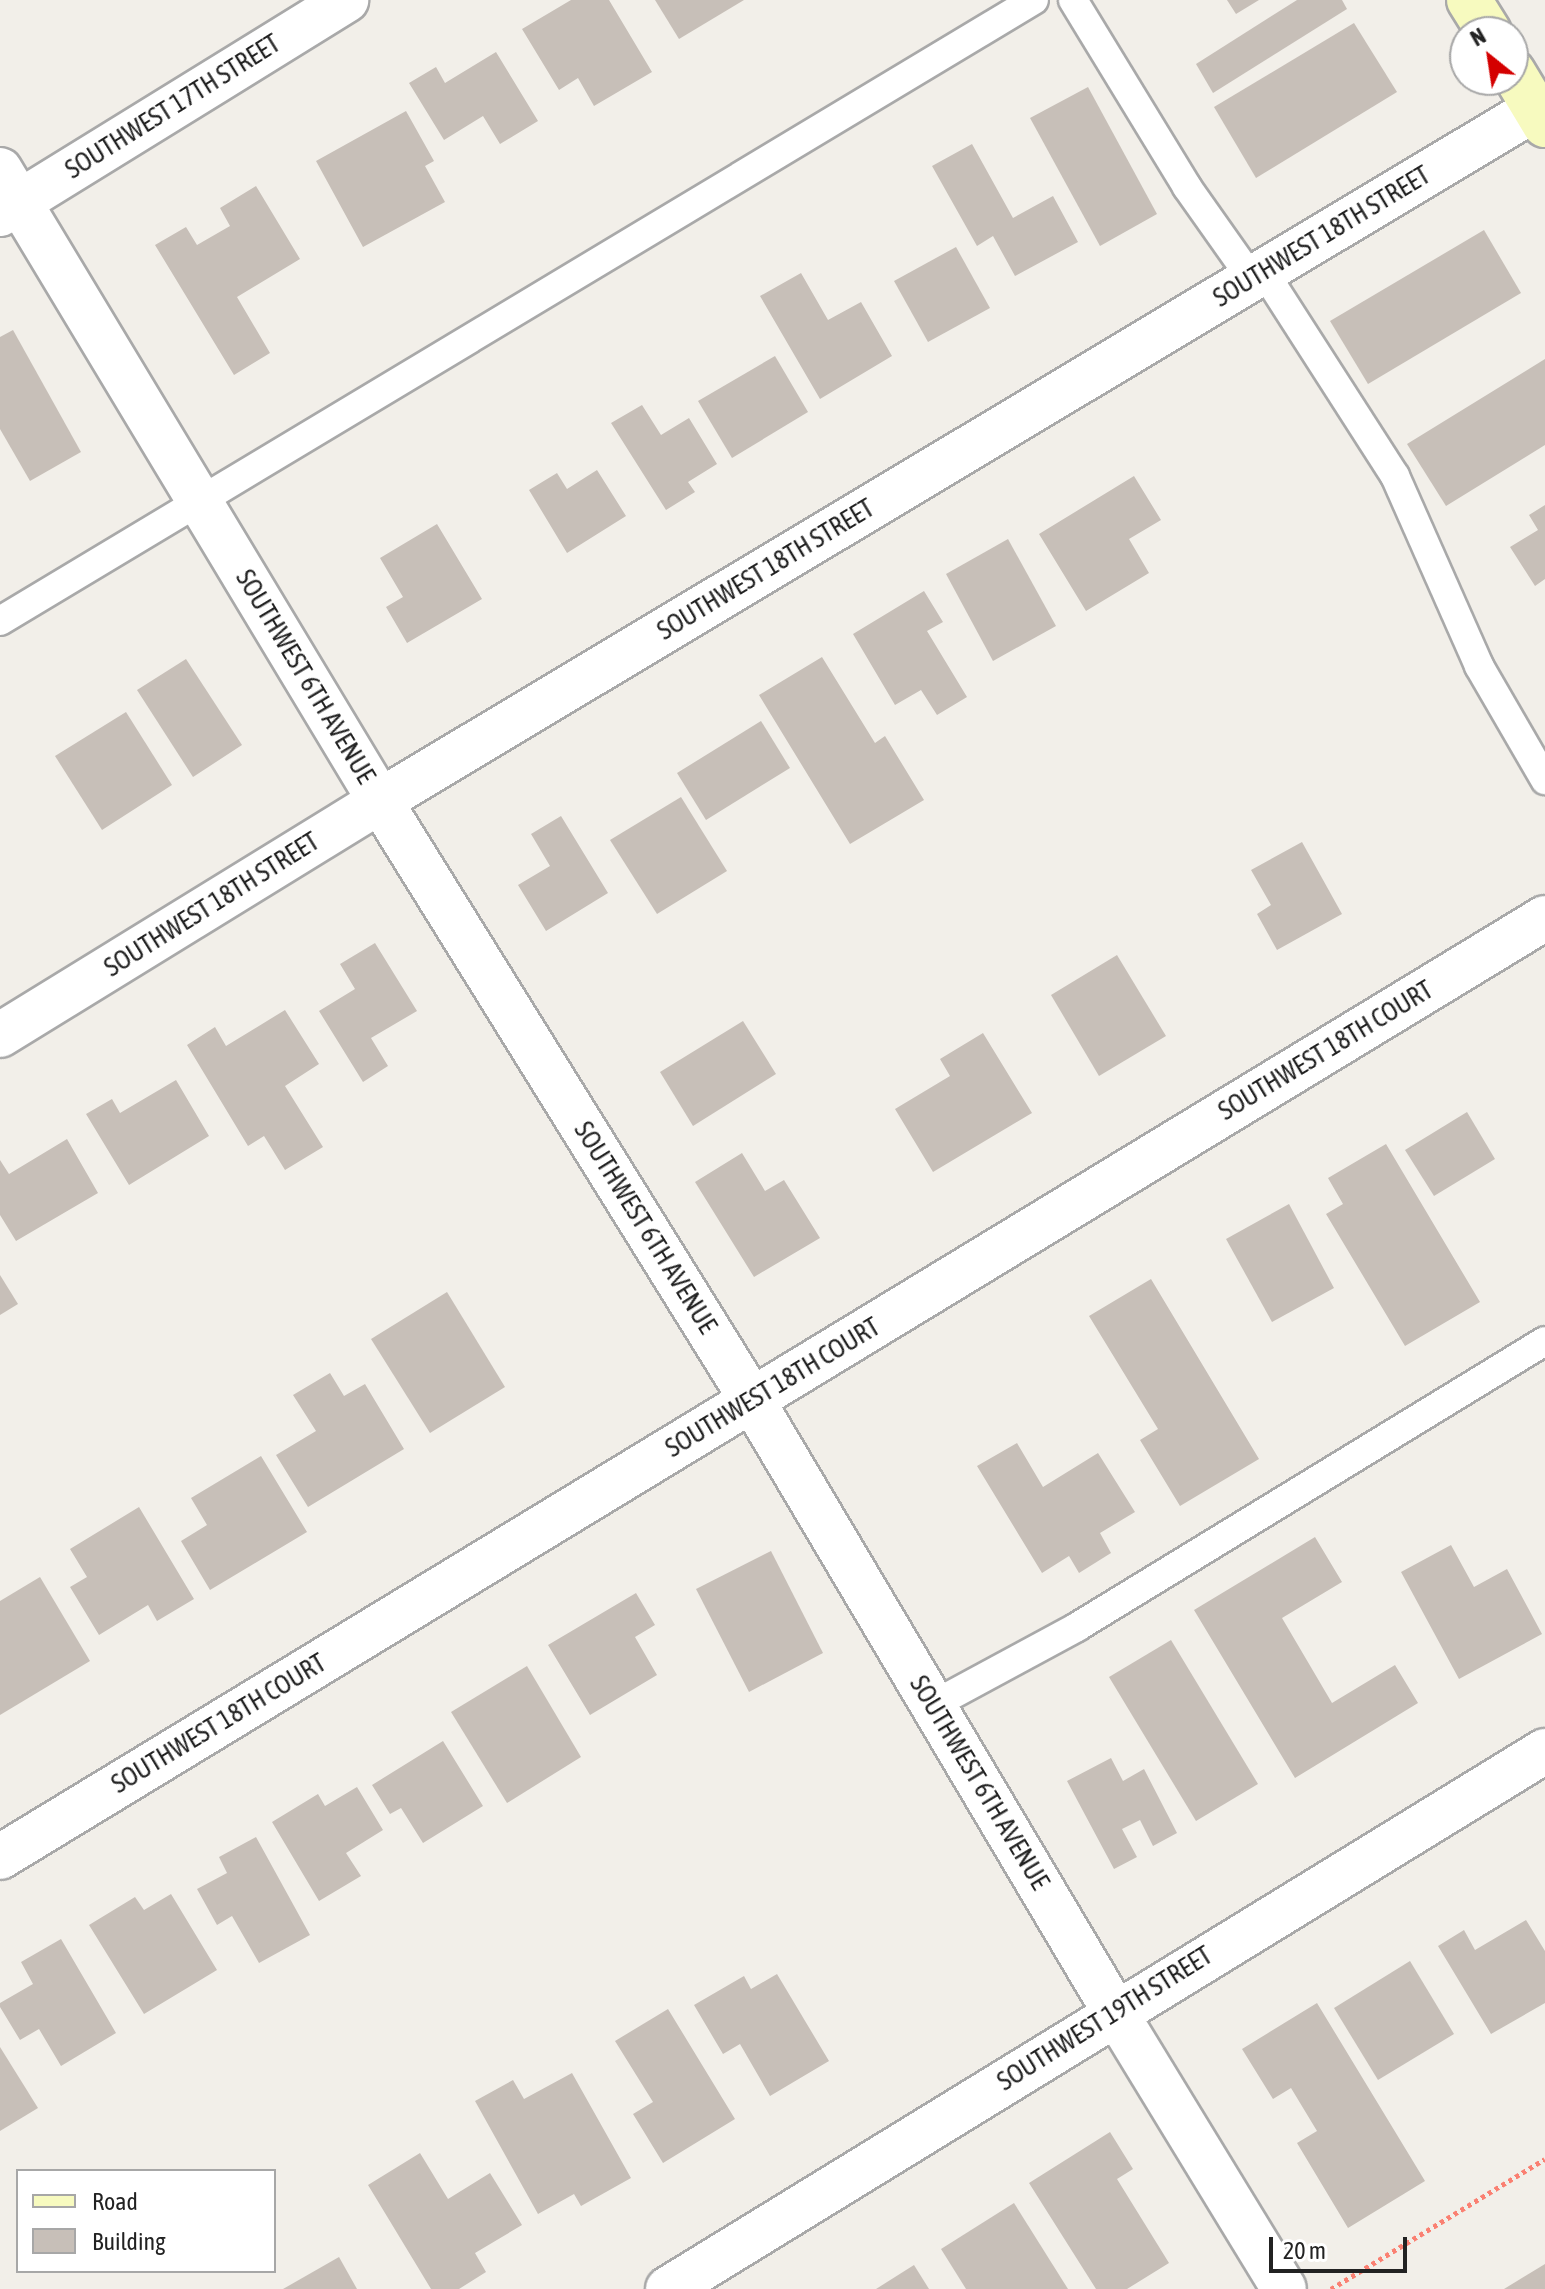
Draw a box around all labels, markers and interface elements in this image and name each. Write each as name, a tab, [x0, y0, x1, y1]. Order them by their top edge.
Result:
north arrow	[1449, 16, 1529, 96]
text: N	[1466, 22, 1490, 51]
street label: SOUTHWEST 17TH STREET	[60, 28, 286, 186]
street label: SOUTHWEST 18TH STREET	[1208, 160, 1436, 314]
street label: SOUTHWEST 18TH STREET	[652, 493, 880, 647]
street label: SOUTHWEST 6TH AVENUE	[229, 564, 381, 790]
street label: SOUTHWEST 18TH STREET	[99, 826, 325, 984]
street label: SOUTHWEST 18TH COURT	[1213, 975, 1439, 1127]
street label: SOUTHWEST 6TH AVENUE	[567, 1116, 723, 1340]
street label: SOUTHWEST 18TH COURT	[660, 1312, 886, 1464]
street label: SOUTHWEST 18TH COURT	[106, 1648, 332, 1800]
street label: SOUTHWEST 6TH AVENUE	[903, 1670, 1055, 1896]
street label: SOUTHWEST 19TH STREET	[992, 1940, 1218, 2098]
legend	[16, 2169, 276, 2273]
text: Road	[92, 2188, 138, 2215]
scale bar	[1273, 2221, 1411, 2271]
text: Building	[92, 2228, 165, 2255]
text: 20 m	[1283, 2237, 1326, 2264]

